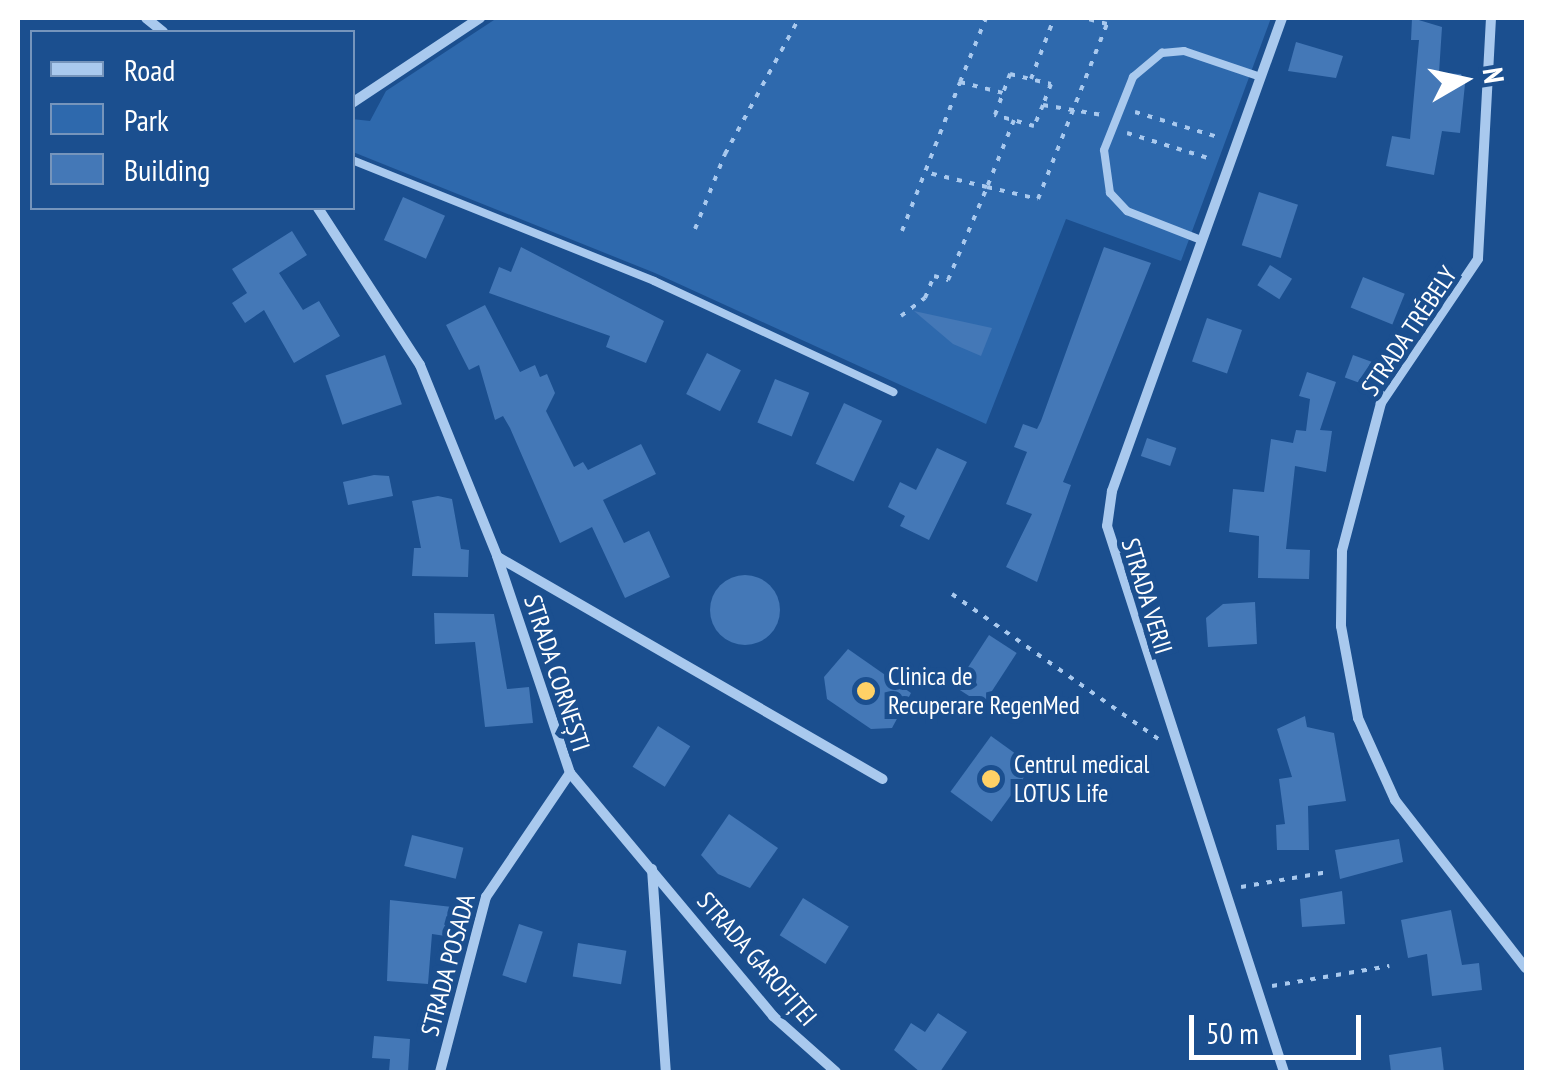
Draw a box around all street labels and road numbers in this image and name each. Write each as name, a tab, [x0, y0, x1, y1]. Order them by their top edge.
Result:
street label: STRADA TRÉBELY	[1354, 260, 1464, 402]
street label: STRADA VERII	[1115, 534, 1179, 658]
street label: STRADA CORNEȘTI	[517, 591, 597, 755]
street label: STRADA GAROFIȚEI	[691, 886, 823, 1032]
street label: STRADA POSADA	[415, 890, 481, 1040]

